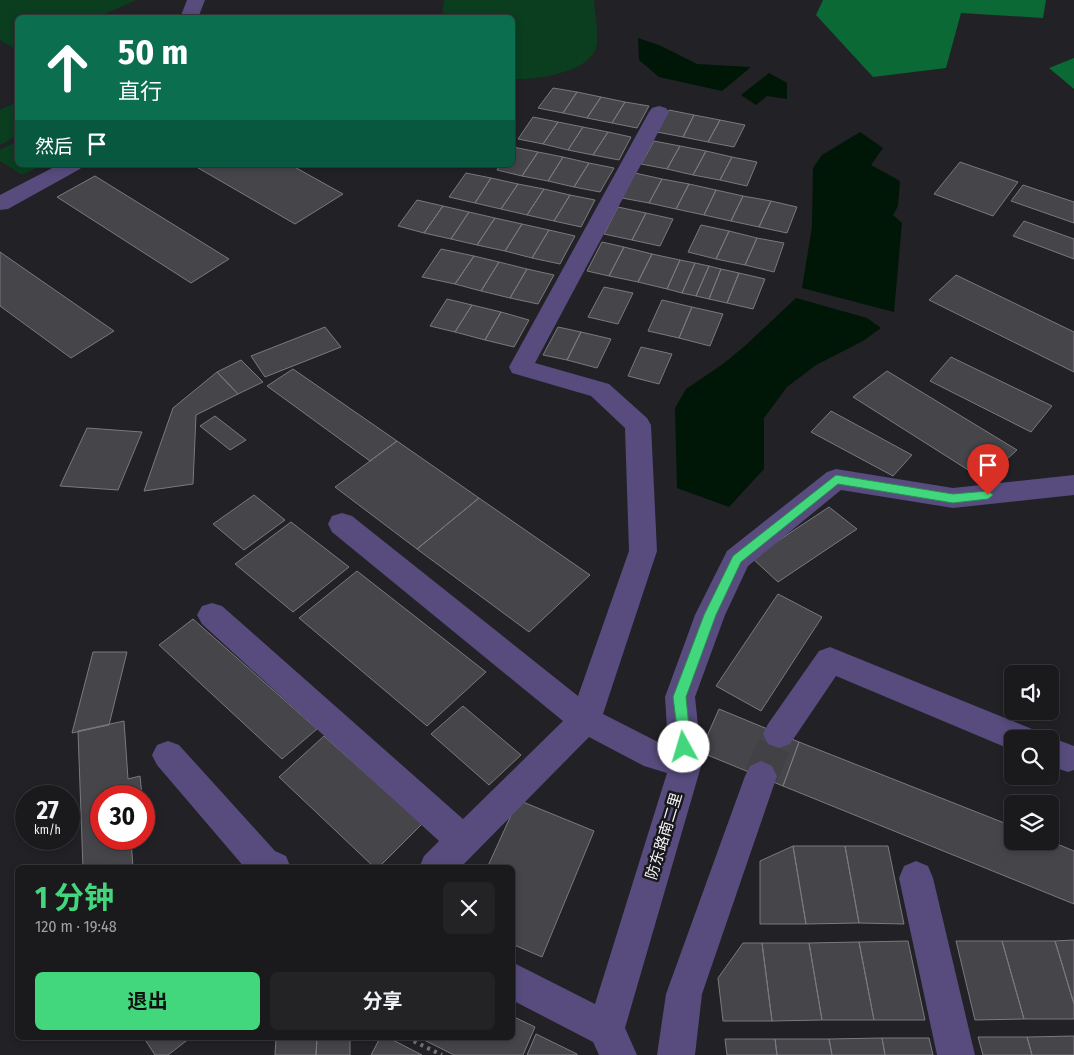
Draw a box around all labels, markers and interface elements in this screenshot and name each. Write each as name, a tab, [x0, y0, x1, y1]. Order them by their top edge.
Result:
text: 50 m	[118, 31, 188, 73]
icon: ahead	[35, 35, 100, 100]
text: 直行	[118, 78, 162, 105]
icon: arrive	[83, 130, 111, 158]
text: 然后	[35, 135, 73, 158]
pin	[967, 444, 1009, 495]
icon: arrive	[974, 451, 1002, 479]
map controls	[1004, 665, 1059, 850]
button: sound	[1004, 665, 1059, 720]
position arrow	[657, 720, 709, 772]
button: search	[1004, 730, 1059, 785]
speed limit sign: 30	[90, 785, 155, 850]
street label: 防东路南二里	[642, 790, 686, 882]
button: layers	[1004, 795, 1059, 850]
text: 27	[36, 796, 59, 826]
text: km/h	[34, 823, 61, 837]
text: 1 分钟	[35, 880, 114, 916]
button: close	[443, 882, 495, 934]
text: 120 m · 19:48	[35, 917, 117, 936]
button: 退出	[35, 972, 260, 1030]
button: 分享	[270, 972, 495, 1030]

